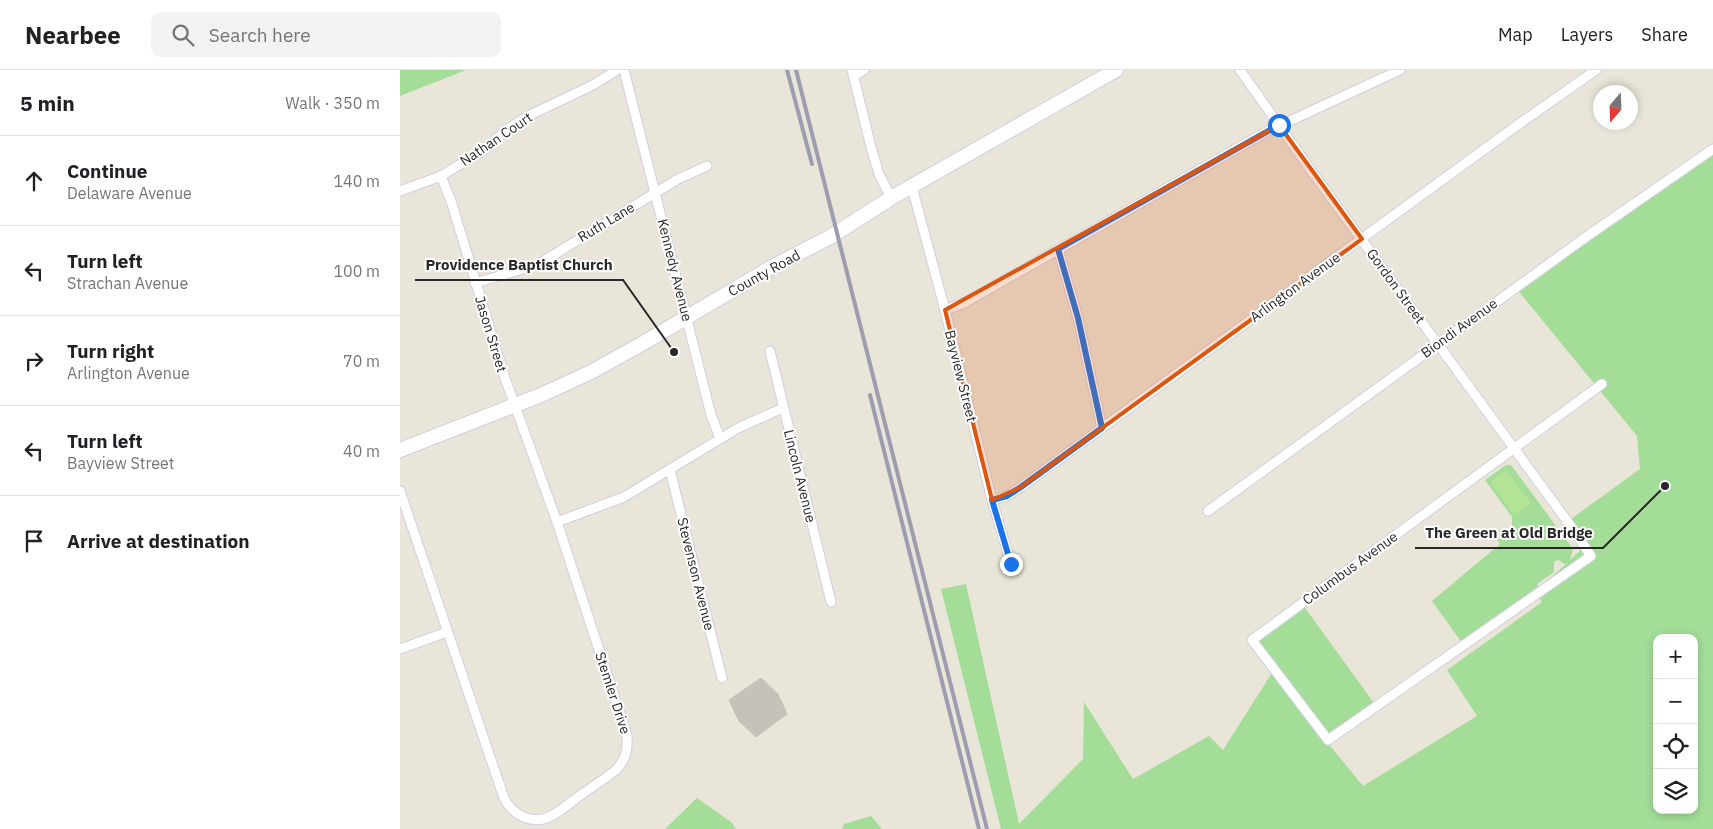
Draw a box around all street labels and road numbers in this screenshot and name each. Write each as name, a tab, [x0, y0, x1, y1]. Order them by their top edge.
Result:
street label: Nathan Court	[456, 108, 536, 170]
street label: Ruth Lane	[574, 198, 638, 246]
street label: Kennedy Avenue	[654, 217, 697, 323]
street label: Gordon Street	[1363, 245, 1429, 327]
street label: County Road	[725, 246, 803, 300]
street label: Arlington Avenue	[1246, 248, 1344, 326]
street label: Jason Street	[471, 294, 511, 374]
street label: Biondi Avenue	[1417, 294, 1501, 362]
street label: Bayview Street	[941, 328, 981, 424]
street label: Lincoln Avenue	[780, 428, 820, 525]
street label: Stevenson Avenue	[673, 516, 719, 633]
street label: Columbus Avenue	[1299, 527, 1401, 609]
street label: Stemler Drive	[591, 650, 635, 737]

